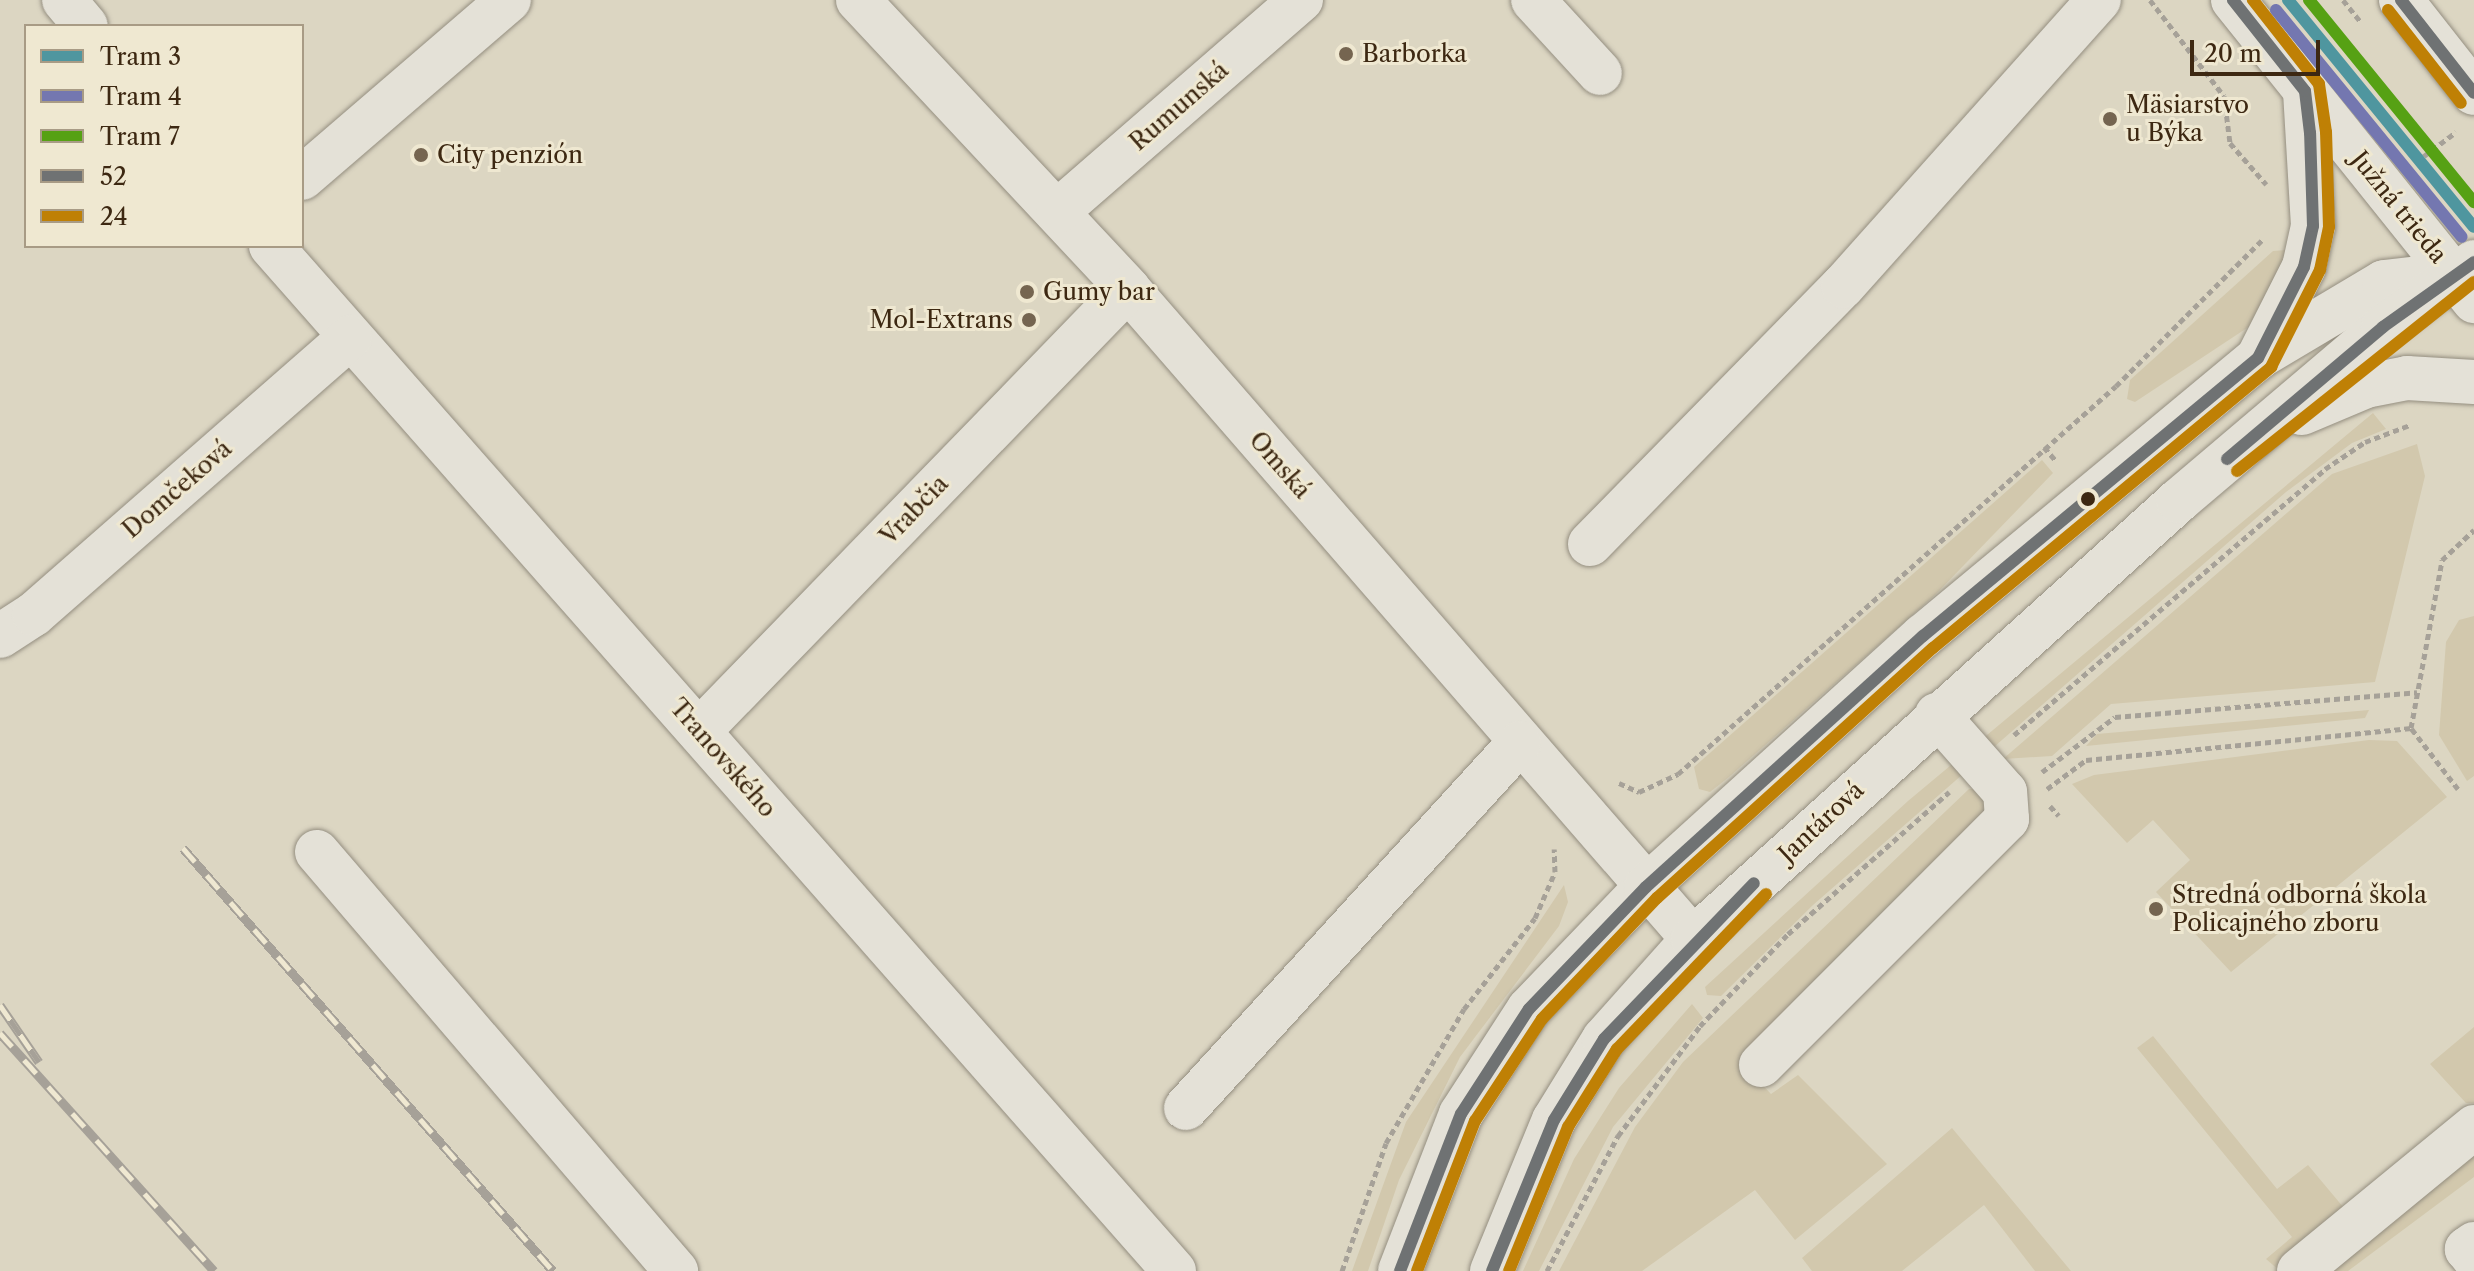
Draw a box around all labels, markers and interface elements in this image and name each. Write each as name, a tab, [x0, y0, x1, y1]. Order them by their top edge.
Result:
legend	[24, 24, 304, 248]
scale bar	[2194, 24, 2324, 74]
text: 20 m	[2204, 39, 2262, 68]
place label: Barborka	[1362, 40, 1467, 68]
text: Tram 3	[100, 42, 181, 71]
marker: Barborka	[1337, 45, 1355, 63]
street label: Rumunská	[1124, 55, 1234, 157]
text: Tram 4	[100, 82, 182, 111]
place label: Mäsiarstvo u Býka	[2126, 91, 2249, 147]
marker: Mäsiarstvo u Býka	[2101, 110, 2119, 128]
text: Tram 7	[100, 122, 180, 151]
place label: City penzión	[437, 141, 584, 169]
street label: Južná trieda	[2345, 145, 2453, 269]
marker: City penzión	[412, 146, 430, 164]
text: 52	[100, 162, 127, 191]
text: 24	[100, 202, 128, 231]
place label: Gumy bar	[1043, 278, 1156, 306]
marker: Gumy bar	[1018, 283, 1036, 301]
place label: Mol-Extrans	[870, 306, 1013, 334]
marker: Mol-Extrans	[1020, 311, 1038, 329]
street label: Omská	[1243, 426, 1317, 504]
street label: Domčeková	[117, 434, 237, 544]
street label: Vrabčia	[874, 469, 954, 551]
unlabelled marker	[2080, 491, 2096, 507]
street label: Tranovského	[664, 693, 782, 823]
street label: Jantárová	[1772, 775, 1870, 869]
place label: Stredná odborná škola Policajného zboru	[2172, 881, 2427, 937]
marker: Stredná odborná škola Policajného zboru	[2147, 900, 2165, 918]

